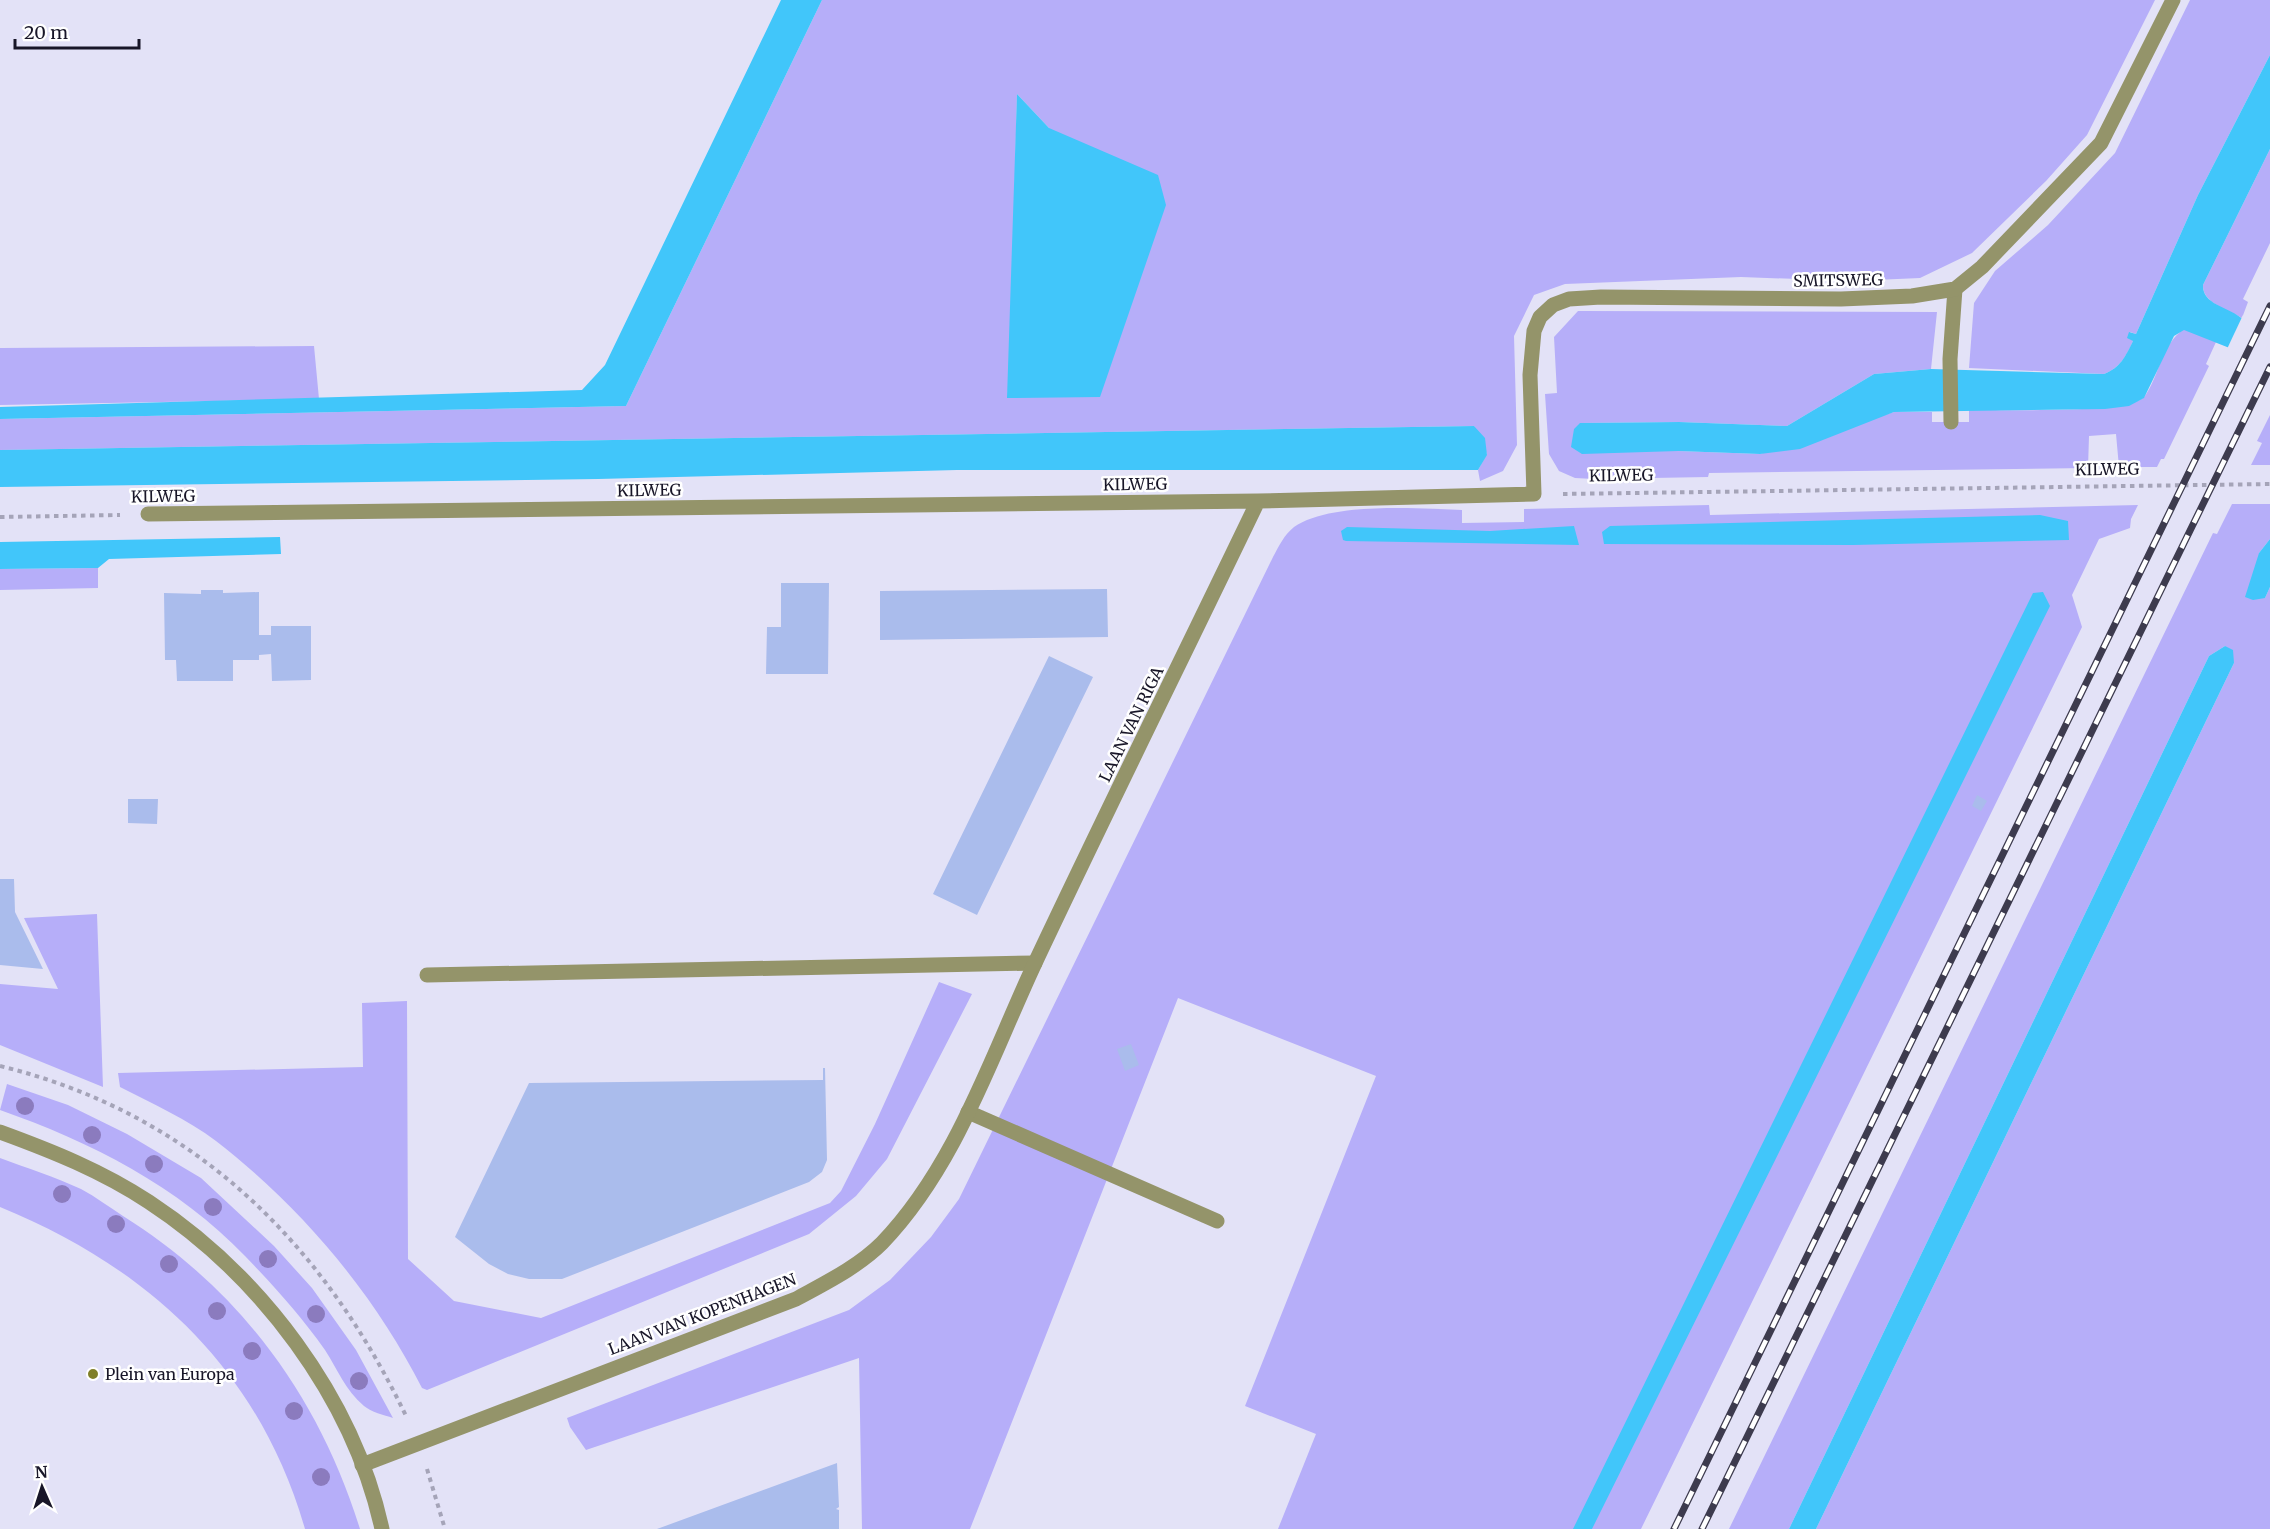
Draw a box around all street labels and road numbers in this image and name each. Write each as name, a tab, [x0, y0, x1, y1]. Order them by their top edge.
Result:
street label: SMITSWEG	[1793, 269, 1883, 291]
street label: KILWEG	[2075, 458, 2140, 480]
street label: KILWEG	[1589, 464, 1654, 486]
street label: KILWEG	[1103, 473, 1168, 495]
street label: KILWEG	[617, 479, 682, 501]
street label: KILWEG	[131, 485, 196, 507]
street label: LAAN VAN RIGA	[1094, 662, 1168, 785]
street label: LAAN VAN KOPENHAGEN	[605, 1269, 799, 1359]

